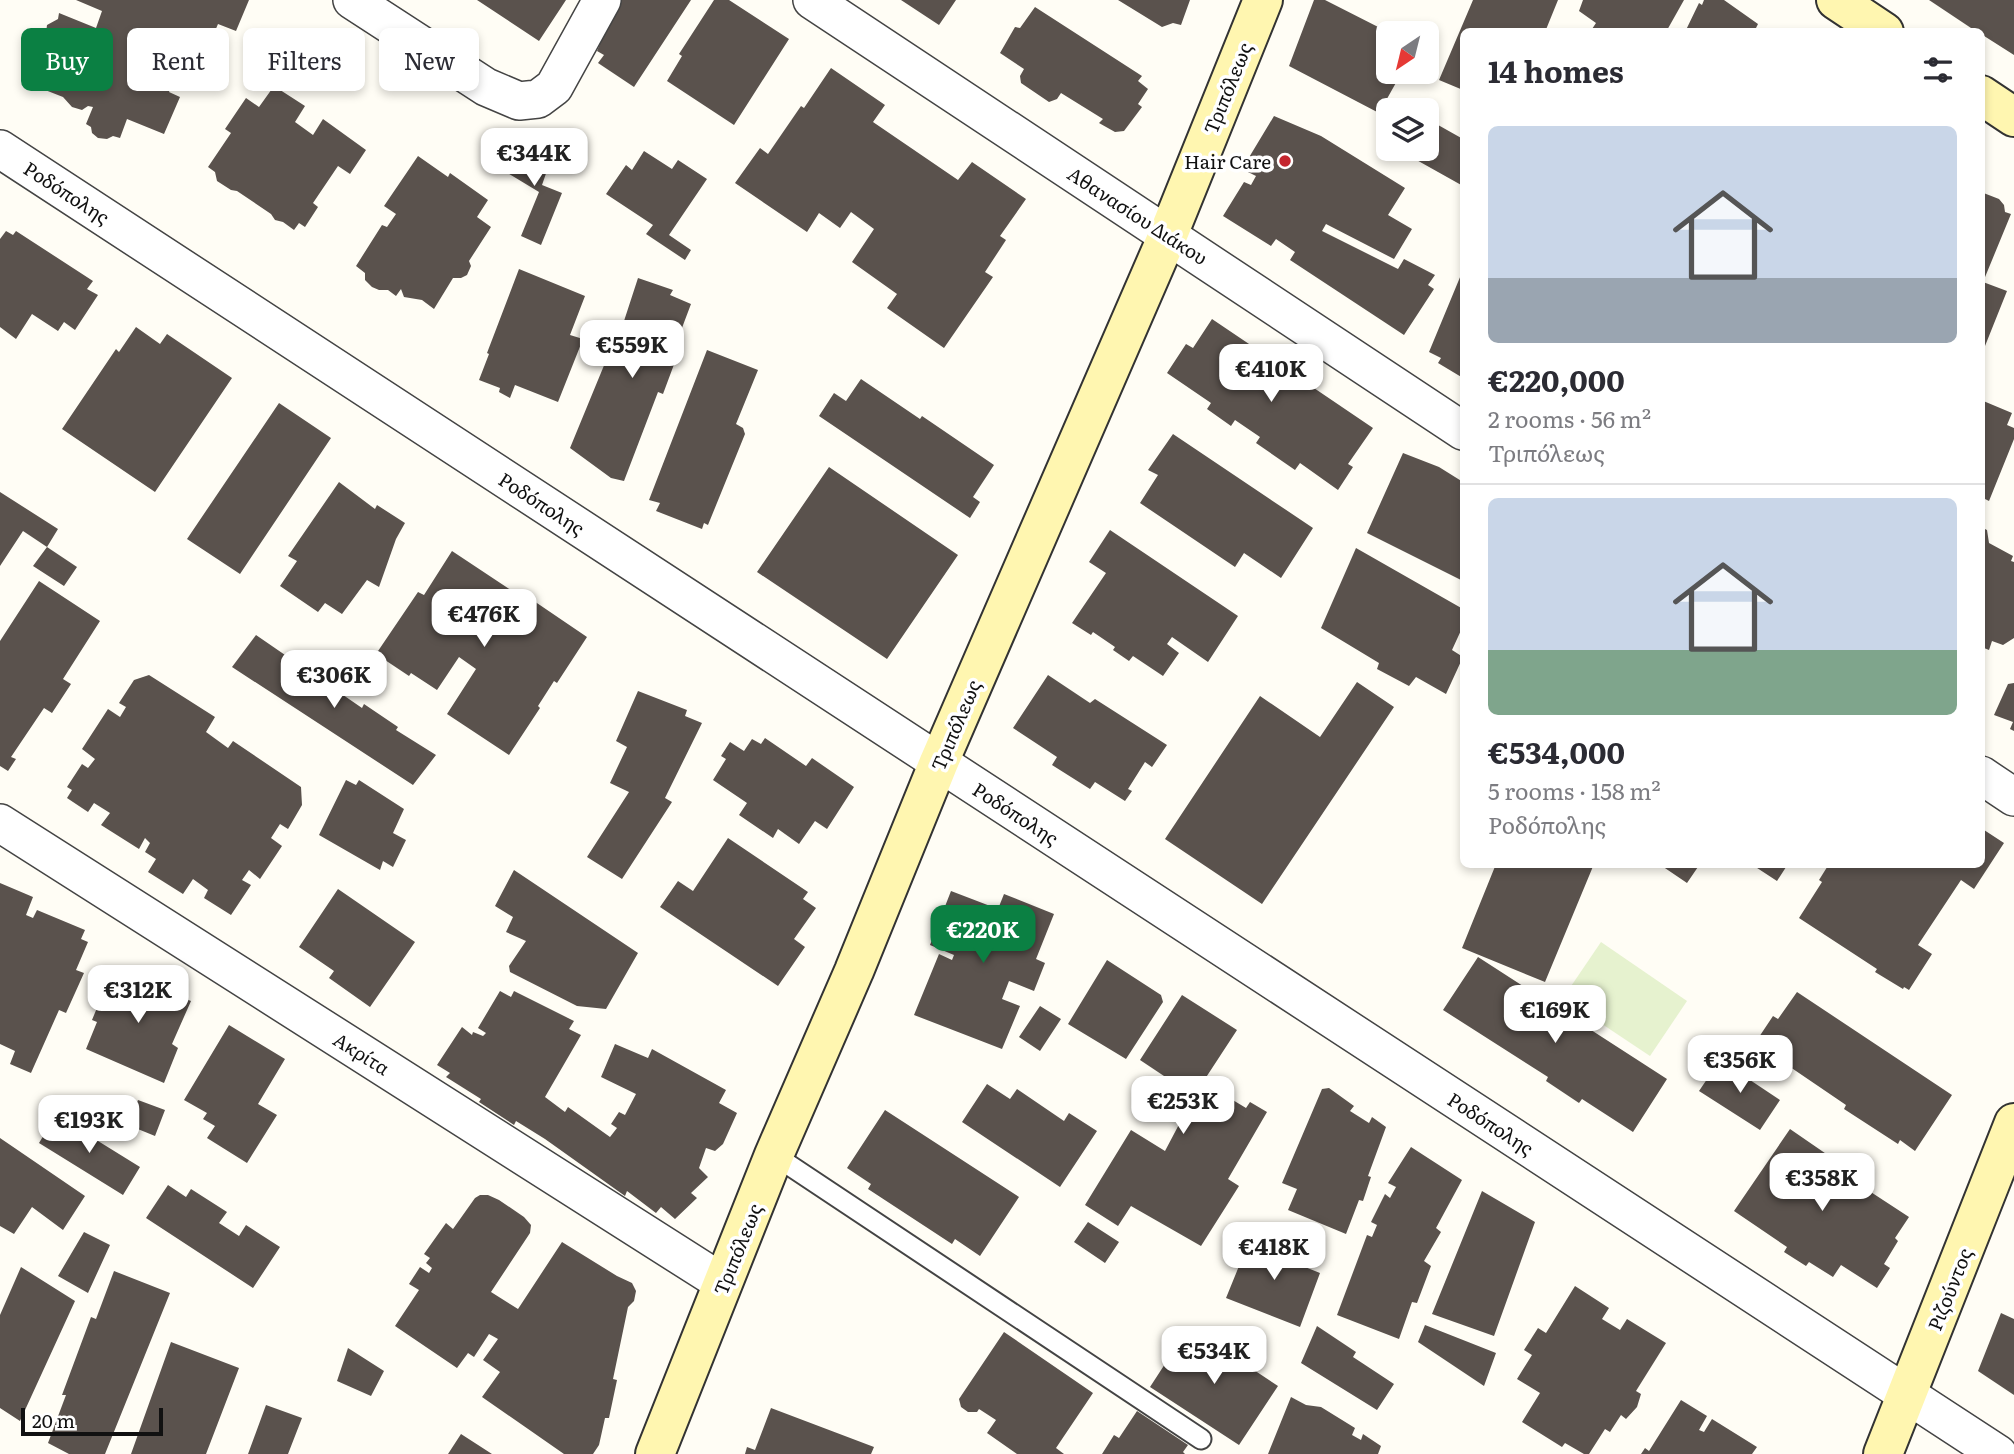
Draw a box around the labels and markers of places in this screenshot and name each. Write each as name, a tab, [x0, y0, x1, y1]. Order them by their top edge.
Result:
pin: €344K	[485, 128, 583, 188]
place label: Hair Care	[1184, 147, 1271, 175]
marker: Hair Care	[1277, 153, 1293, 169]
pin: €559K	[583, 320, 681, 380]
pin: €410K	[1222, 344, 1320, 404]
pin: €476K	[435, 590, 533, 649]
pin: €306K	[285, 650, 383, 710]
pin: €220K	[934, 906, 1032, 965]
pin: €312K	[89, 965, 187, 1025]
pin: €169K	[1506, 986, 1604, 1045]
pin: €356K	[1691, 1036, 1789, 1095]
pin: €253K	[1134, 1076, 1232, 1136]
pin: €193K	[40, 1096, 138, 1155]
pin: €358K	[1773, 1154, 1871, 1213]
pin: €418K	[1225, 1222, 1323, 1282]
pin: €534K	[1165, 1326, 1263, 1386]

